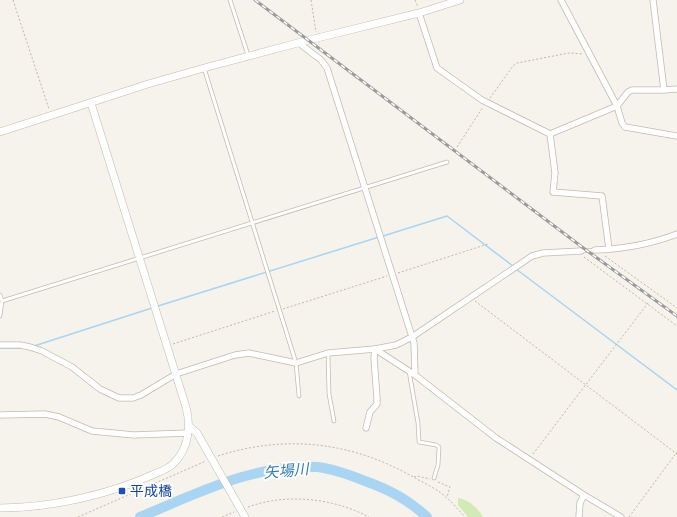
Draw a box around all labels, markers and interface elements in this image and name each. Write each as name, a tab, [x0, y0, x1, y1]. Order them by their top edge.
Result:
water label: 矢場川	[263, 460, 311, 482]
place label: 平成橋	[130, 483, 172, 500]
marker: 平成橋	[117, 486, 127, 496]

